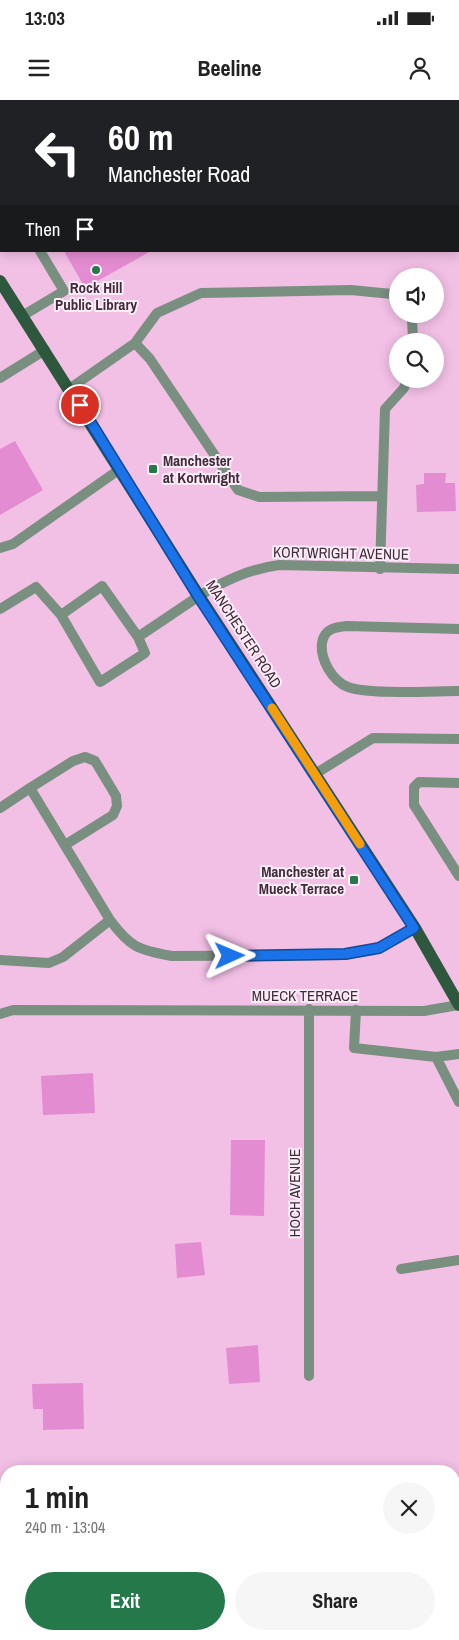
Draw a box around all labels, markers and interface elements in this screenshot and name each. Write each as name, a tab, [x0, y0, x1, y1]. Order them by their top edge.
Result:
text: 13:03	[25, 5, 65, 31]
text: Beeline	[197, 53, 262, 83]
icon: menu	[25, 54, 53, 82]
icon: person	[406, 54, 434, 82]
text: 60 m	[108, 114, 173, 161]
icon: left	[25, 120, 90, 185]
text: Manchester Road	[108, 159, 250, 189]
icon: arrive	[71, 215, 99, 243]
text: Then	[25, 216, 61, 242]
marker: Rock Hill Public Library	[90, 264, 102, 276]
map controls	[389, 268, 444, 388]
button: sound	[389, 268, 444, 323]
place label: Rock Hill Public Library	[55, 277, 137, 315]
button: search	[389, 333, 444, 388]
pin	[59, 384, 101, 426]
icon: arrive	[66, 391, 94, 419]
place label: Manchester at Kortwright	[163, 450, 240, 488]
marker: Manchester at Kortwright	[147, 463, 159, 475]
street label: KORTWRIGHT AVENUE	[273, 541, 409, 565]
street label: MANCHESTER ROAD	[201, 576, 287, 692]
place label: Manchester at Mueck Terrace	[259, 861, 344, 899]
marker: Manchester at Mueck Terrace	[348, 874, 360, 886]
position arrow	[203, 929, 255, 981]
street label: MUECK TERRACE	[252, 985, 358, 1006]
street label: HOCH AVENUE	[284, 1149, 305, 1237]
text: 1 min	[25, 1477, 89, 1517]
button: close	[383, 1482, 435, 1534]
text: 240 m · 13:04	[25, 1516, 105, 1538]
button: Exit	[25, 1572, 225, 1630]
button: Share	[235, 1572, 435, 1630]

